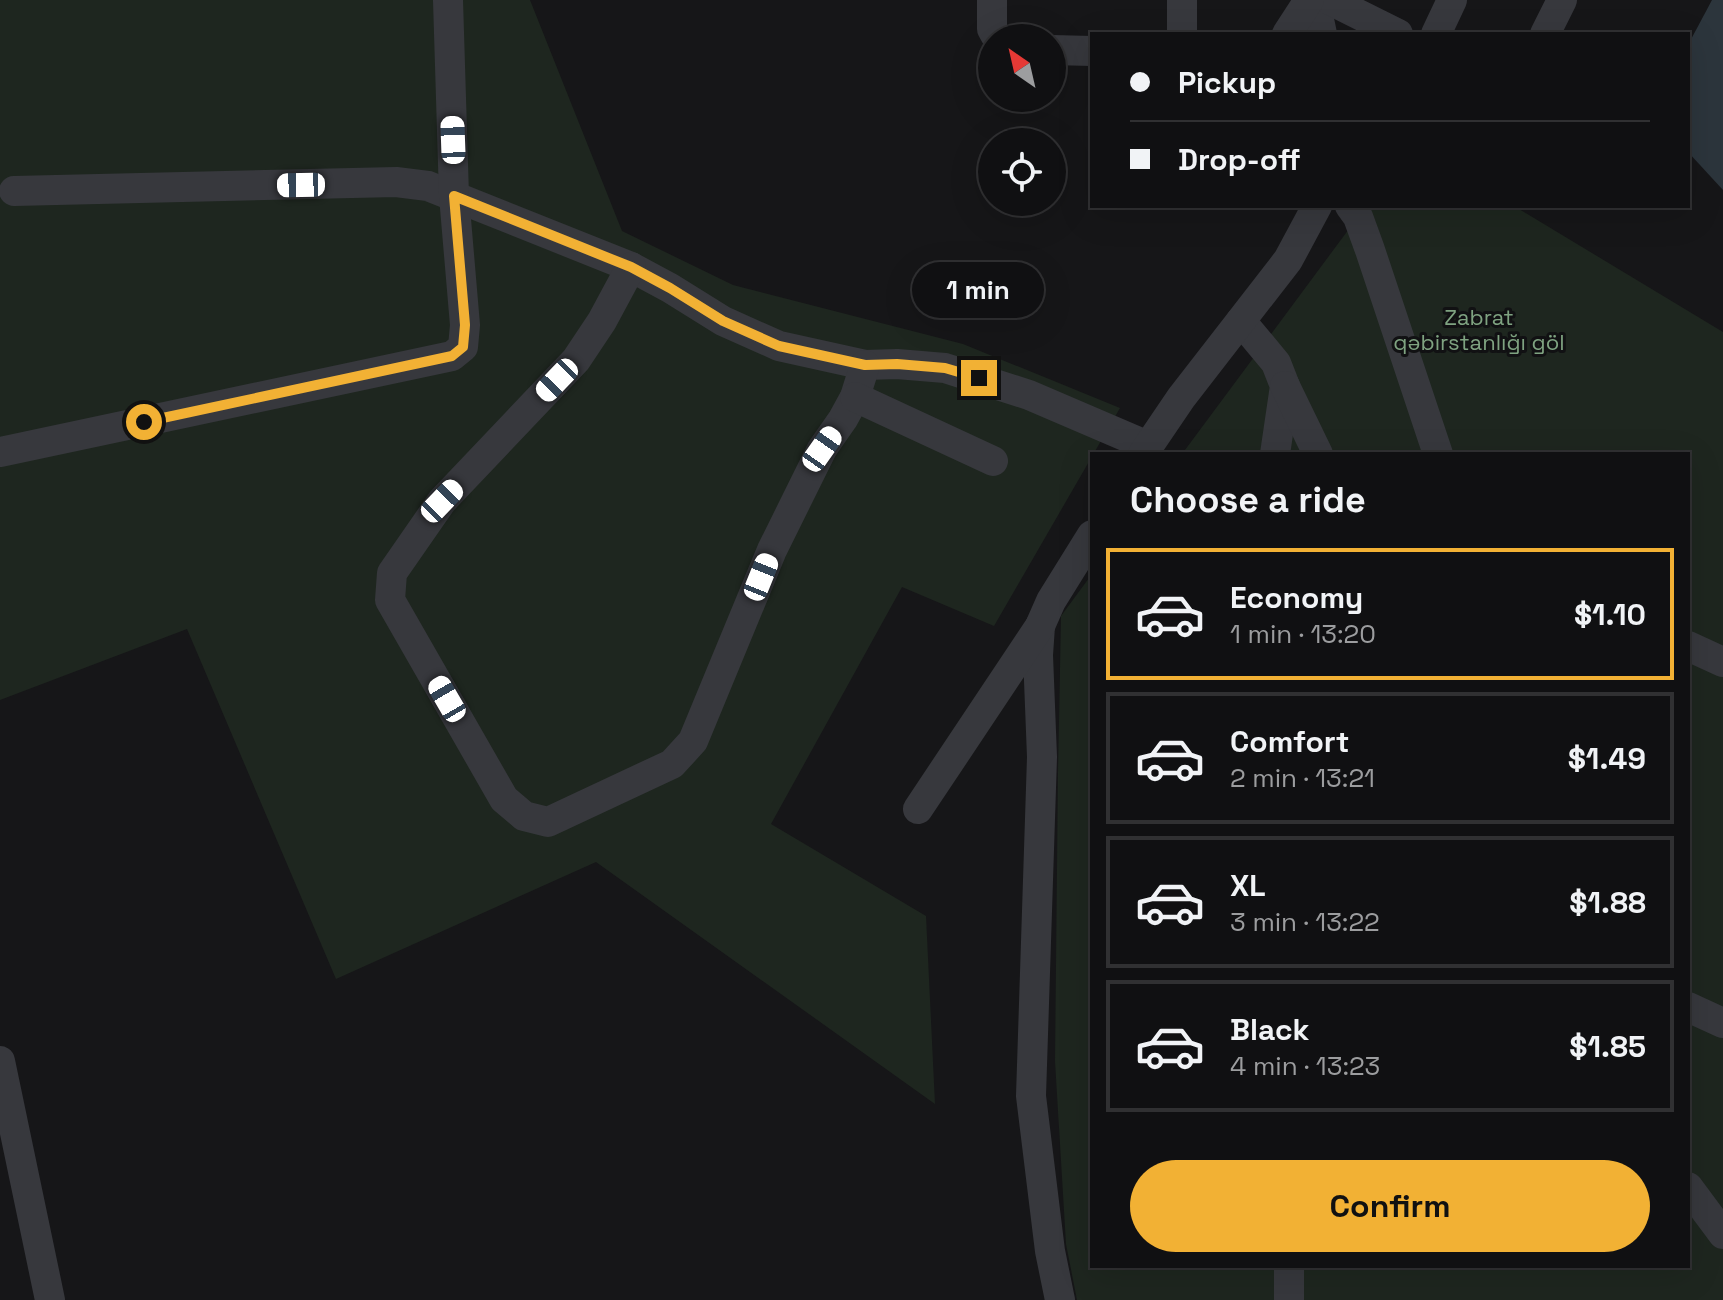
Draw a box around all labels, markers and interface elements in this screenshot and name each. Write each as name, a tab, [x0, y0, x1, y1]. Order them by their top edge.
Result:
north arrow	[978, 24, 1066, 112]
map controls	[978, 24, 1066, 216]
text: Pickup	[1178, 63, 1276, 102]
car	[440, 116, 466, 164]
button: locate	[978, 128, 1066, 216]
text: Drop-off	[1178, 140, 1301, 179]
car	[277, 173, 325, 197]
callout: 1 min	[913, 262, 1045, 318]
text: 1 min	[946, 273, 1010, 307]
park label: Zabrat qəbirstanlığı göl	[1393, 303, 1565, 356]
car	[532, 354, 582, 406]
route end	[961, 360, 997, 396]
route start	[126, 404, 162, 440]
car	[798, 422, 846, 476]
car	[417, 475, 467, 527]
text: Choose a ride	[1130, 477, 1366, 523]
car	[741, 550, 781, 604]
icon: car	[1134, 578, 1206, 650]
text: Economy	[1230, 578, 1363, 617]
text: $1.10	[1574, 595, 1646, 634]
text: 1 min · 13:20	[1230, 617, 1376, 651]
car	[425, 672, 469, 726]
icon: car	[1134, 722, 1206, 794]
text: Comfort	[1230, 722, 1349, 761]
text: $1.49	[1568, 739, 1646, 778]
text: 2 min · 13:21	[1230, 761, 1375, 795]
icon: car	[1134, 866, 1206, 938]
text: XL	[1230, 866, 1266, 905]
text: $1.88	[1569, 883, 1646, 922]
text: 3 min · 13:22	[1230, 905, 1380, 939]
icon: car	[1134, 1010, 1206, 1082]
text: Black	[1230, 1010, 1309, 1049]
text: $1.85	[1569, 1027, 1646, 1066]
text: 4 min · 13:23	[1230, 1049, 1380, 1083]
button: Confirm	[1130, 1160, 1650, 1252]

